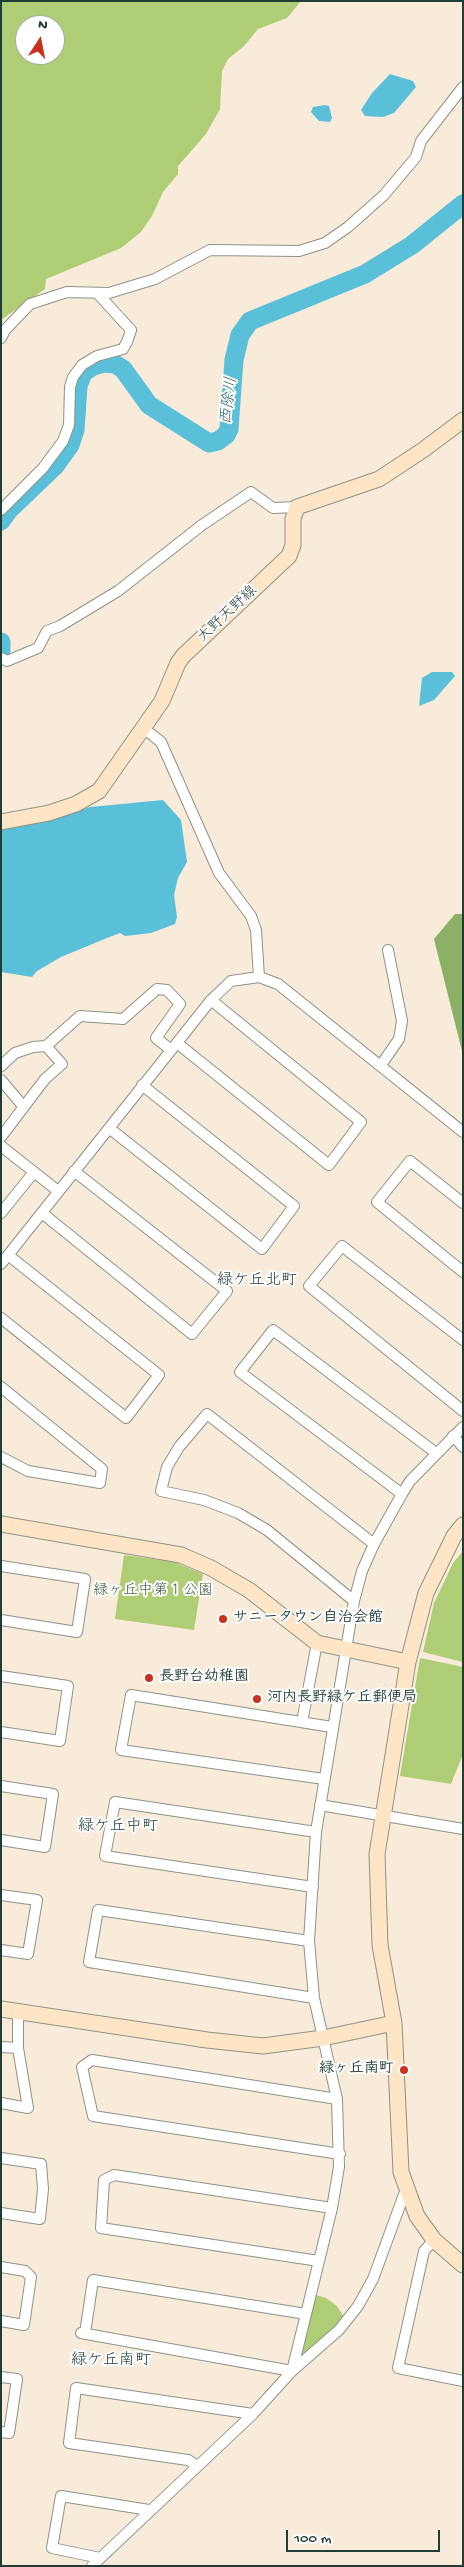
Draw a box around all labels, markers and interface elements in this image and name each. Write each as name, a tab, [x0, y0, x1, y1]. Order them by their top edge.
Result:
north arrow	[15, 15, 65, 65]
text: N	[37, 17, 49, 35]
water label: 西除川	[218, 376, 242, 426]
street label: 大野天野線	[194, 583, 262, 647]
district label: 緑ケ丘北町	[217, 1272, 297, 1292]
park label: 緑ヶ丘中第１公園	[93, 1583, 213, 1601]
place label: サニータウン自治会館	[233, 1610, 383, 1628]
marker: サニータウン自治会館	[217, 1613, 229, 1625]
place label: 長野台幼稚園	[159, 1669, 249, 1687]
marker: 長野台幼稚園	[143, 1672, 155, 1684]
place label: 河内長野緑ケ丘郵便局	[267, 1690, 417, 1708]
marker: 河内長野緑ケ丘郵便局	[251, 1693, 263, 1705]
district label: 緑ケ丘中町	[78, 1818, 158, 1838]
place label: 緑ヶ丘南町	[319, 2061, 394, 2079]
marker: 緑ヶ丘南町	[398, 2064, 410, 2076]
district label: 緑ケ丘南町	[71, 2352, 151, 2372]
scale bar	[289, 2520, 443, 2552]
text: 100 m	[294, 2530, 331, 2548]

